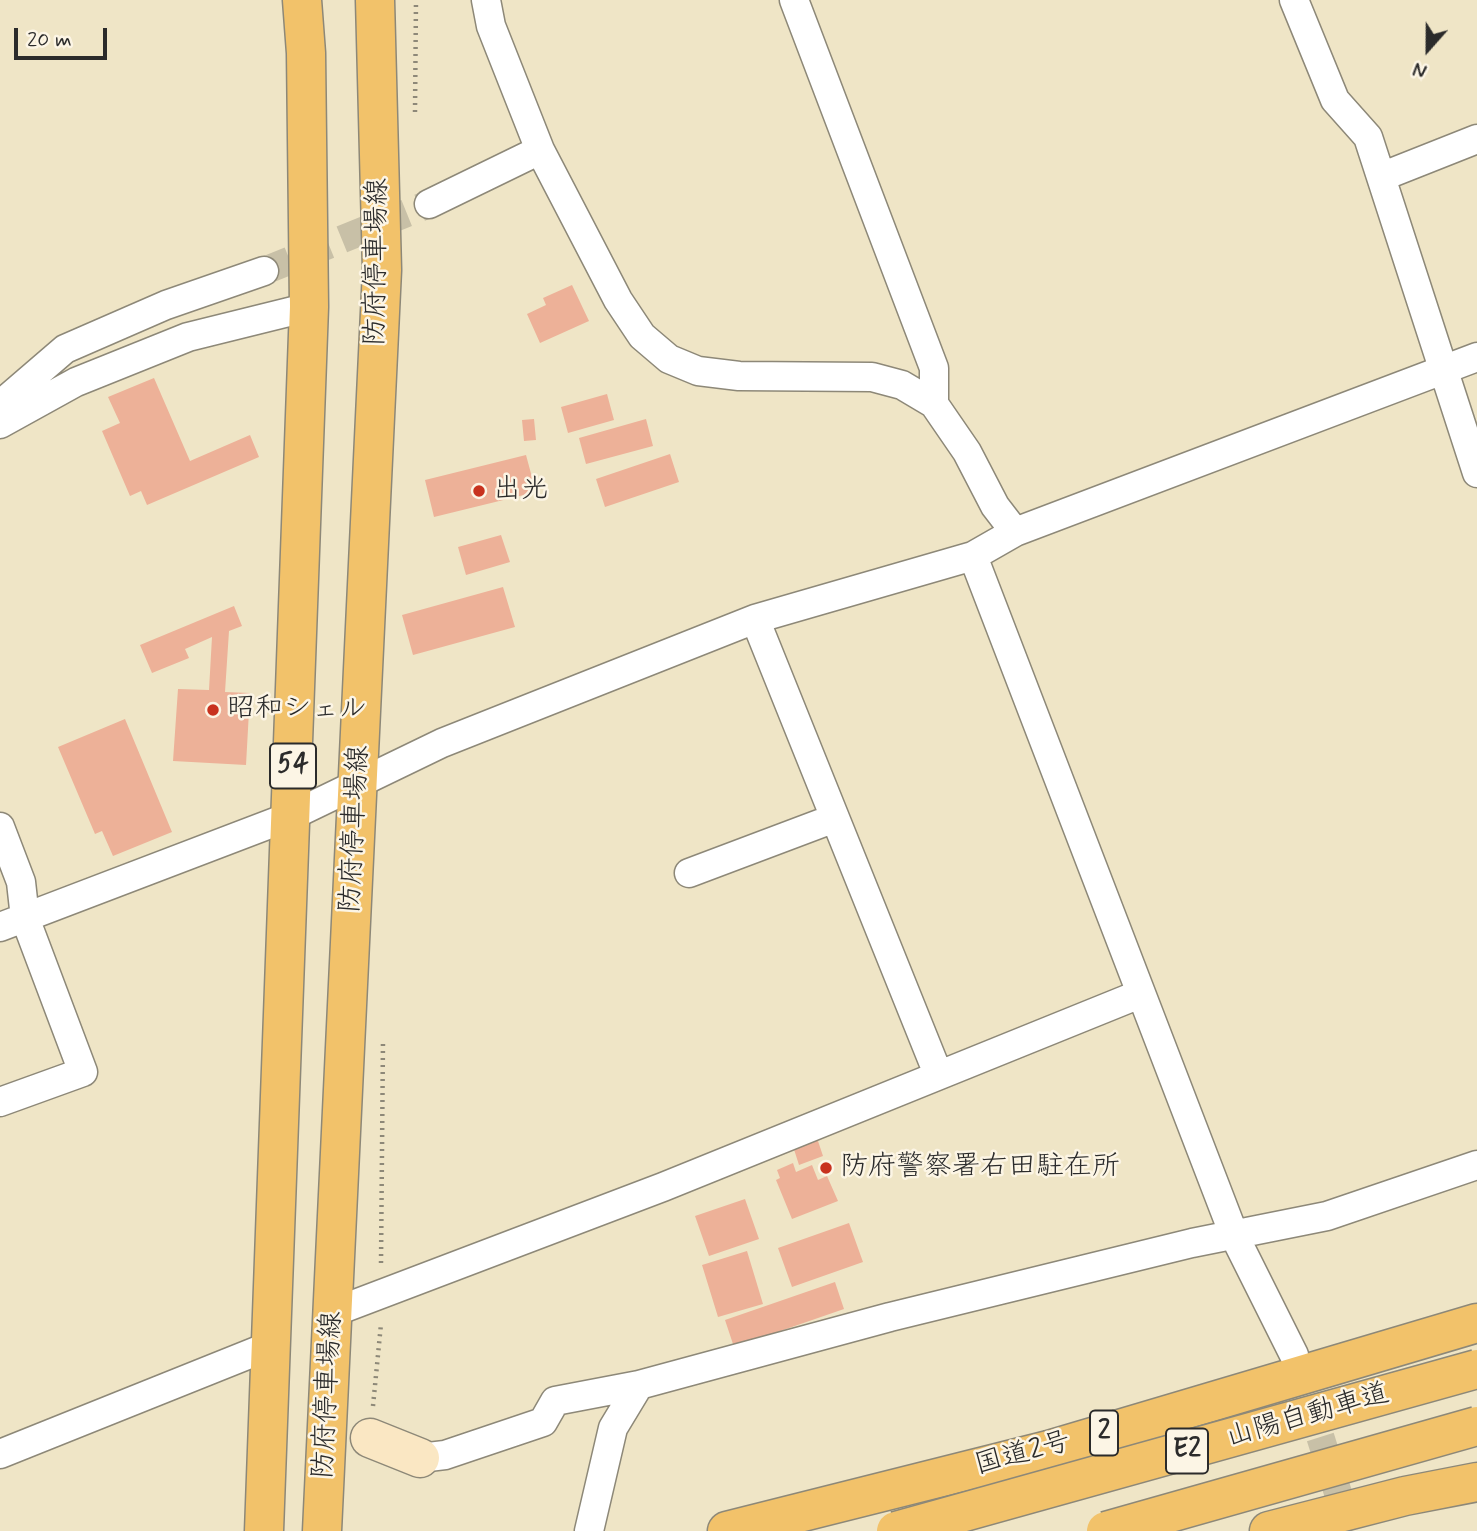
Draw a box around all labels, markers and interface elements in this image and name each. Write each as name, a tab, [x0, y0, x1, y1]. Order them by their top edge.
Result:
scale bar	[18, 14, 110, 58]
north arrow	[1393, 14, 1463, 84]
text: 20 m	[27, 26, 72, 54]
text: N	[1410, 55, 1431, 83]
street label: 防府停車場線	[360, 178, 396, 346]
place label: 出光	[493, 474, 549, 508]
marker: 出光	[471, 483, 487, 499]
place label: 昭和シェル	[227, 693, 367, 727]
marker: 昭和シェル	[205, 702, 221, 718]
road number: 54	[270, 744, 316, 788]
street label: 防府停車場線	[335, 744, 377, 914]
place label: 防府警察署右田駐在所	[840, 1151, 1120, 1185]
marker: 防府警察署右田駐在所	[818, 1160, 834, 1176]
street label: 防府停車場線	[308, 1310, 350, 1480]
street label: 山陽自動車道	[1223, 1378, 1393, 1456]
road number: 2	[1090, 1410, 1118, 1456]
street label: 国道2号	[971, 1426, 1075, 1484]
road number: E2	[1166, 1428, 1208, 1474]

